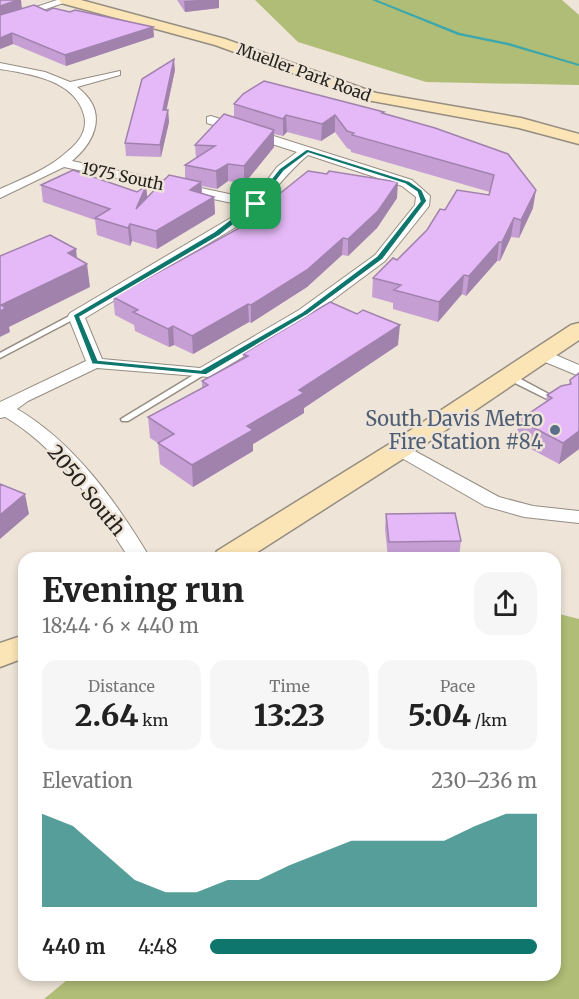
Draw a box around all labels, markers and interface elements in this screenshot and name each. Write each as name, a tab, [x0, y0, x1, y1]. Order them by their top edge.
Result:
street label: Mueller Park Road	[234, 38, 374, 106]
street label: 1975 South	[80, 158, 166, 195]
pin	[230, 178, 281, 229]
icon: arrive	[239, 187, 272, 220]
place label: South Davis Metro Fire Station #84	[365, 406, 543, 454]
marker: South Davis Metro Fire Station #84	[548, 423, 562, 437]
street label: 2050 South	[43, 439, 131, 541]
text: Evening run	[42, 570, 244, 611]
button: share	[474, 572, 537, 635]
text: 18:44 · 6 × 440 m	[42, 613, 199, 638]
text: Distance	[88, 676, 155, 696]
text: Time	[269, 676, 310, 696]
text: Pace	[440, 676, 475, 696]
text: 2.64	[75, 696, 138, 734]
text: 13:23	[254, 696, 325, 734]
text: 5:04	[408, 696, 471, 734]
text: km	[138, 710, 168, 730]
text: /km	[471, 710, 507, 730]
text: Elevation	[42, 768, 133, 793]
text: 230–236 m	[431, 768, 537, 793]
text: 440 m	[42, 934, 105, 959]
text: 4:48	[138, 934, 177, 959]

